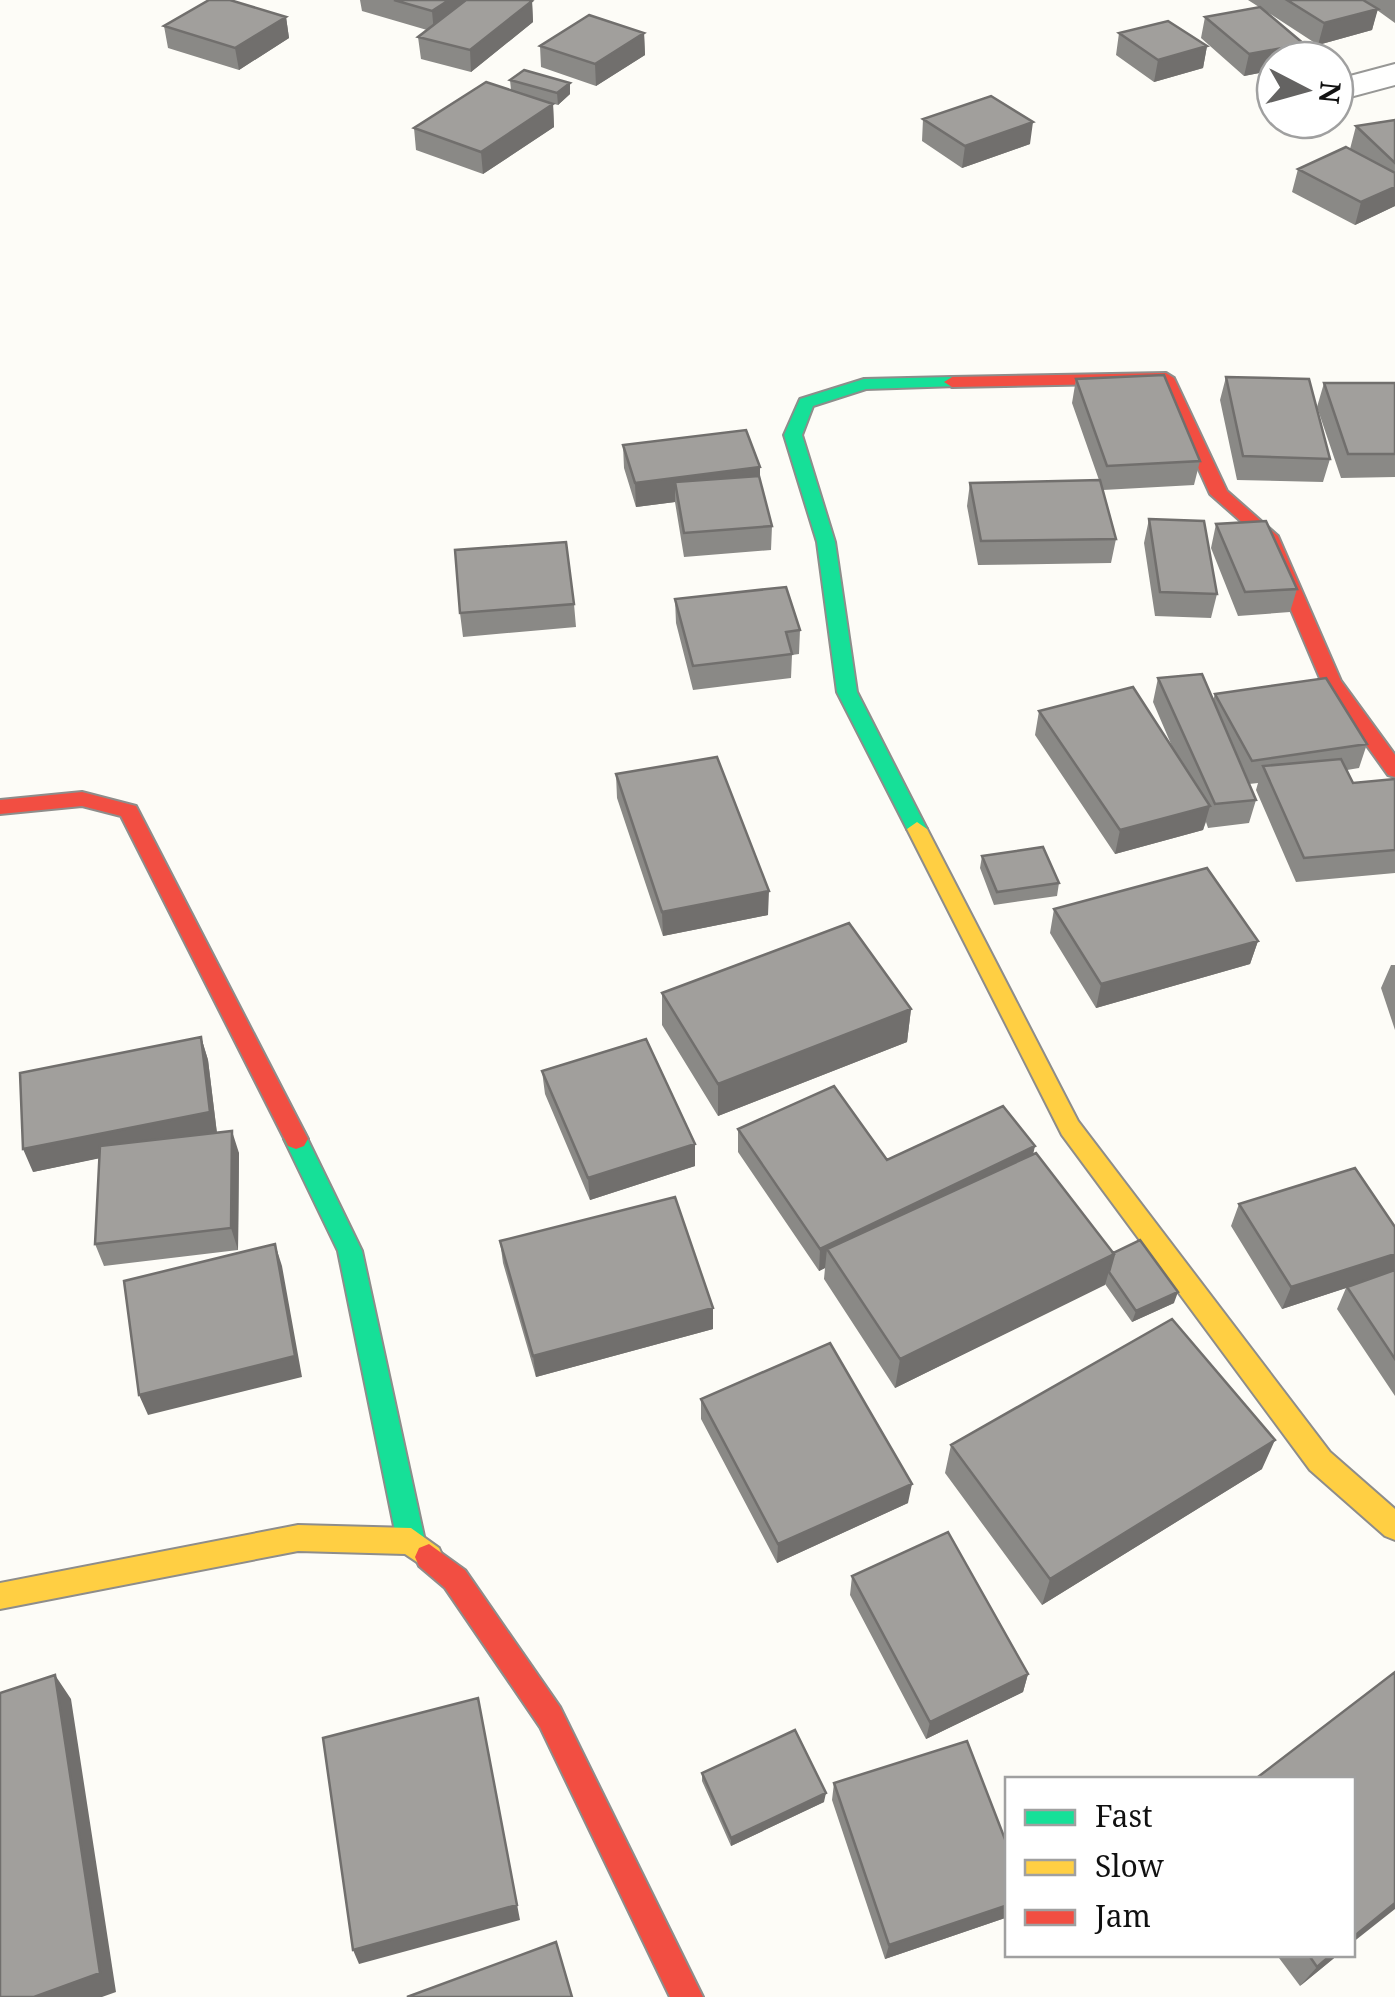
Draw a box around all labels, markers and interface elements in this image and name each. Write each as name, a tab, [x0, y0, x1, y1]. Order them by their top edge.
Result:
north arrow	[1255, 40, 1355, 140]
text: N	[1311, 80, 1351, 106]
legend	[1005, 1777, 1355, 1957]
text: Fast	[1095, 1795, 1152, 1836]
text: Slow	[1095, 1845, 1164, 1886]
text: Jam	[1094, 1895, 1151, 1936]

